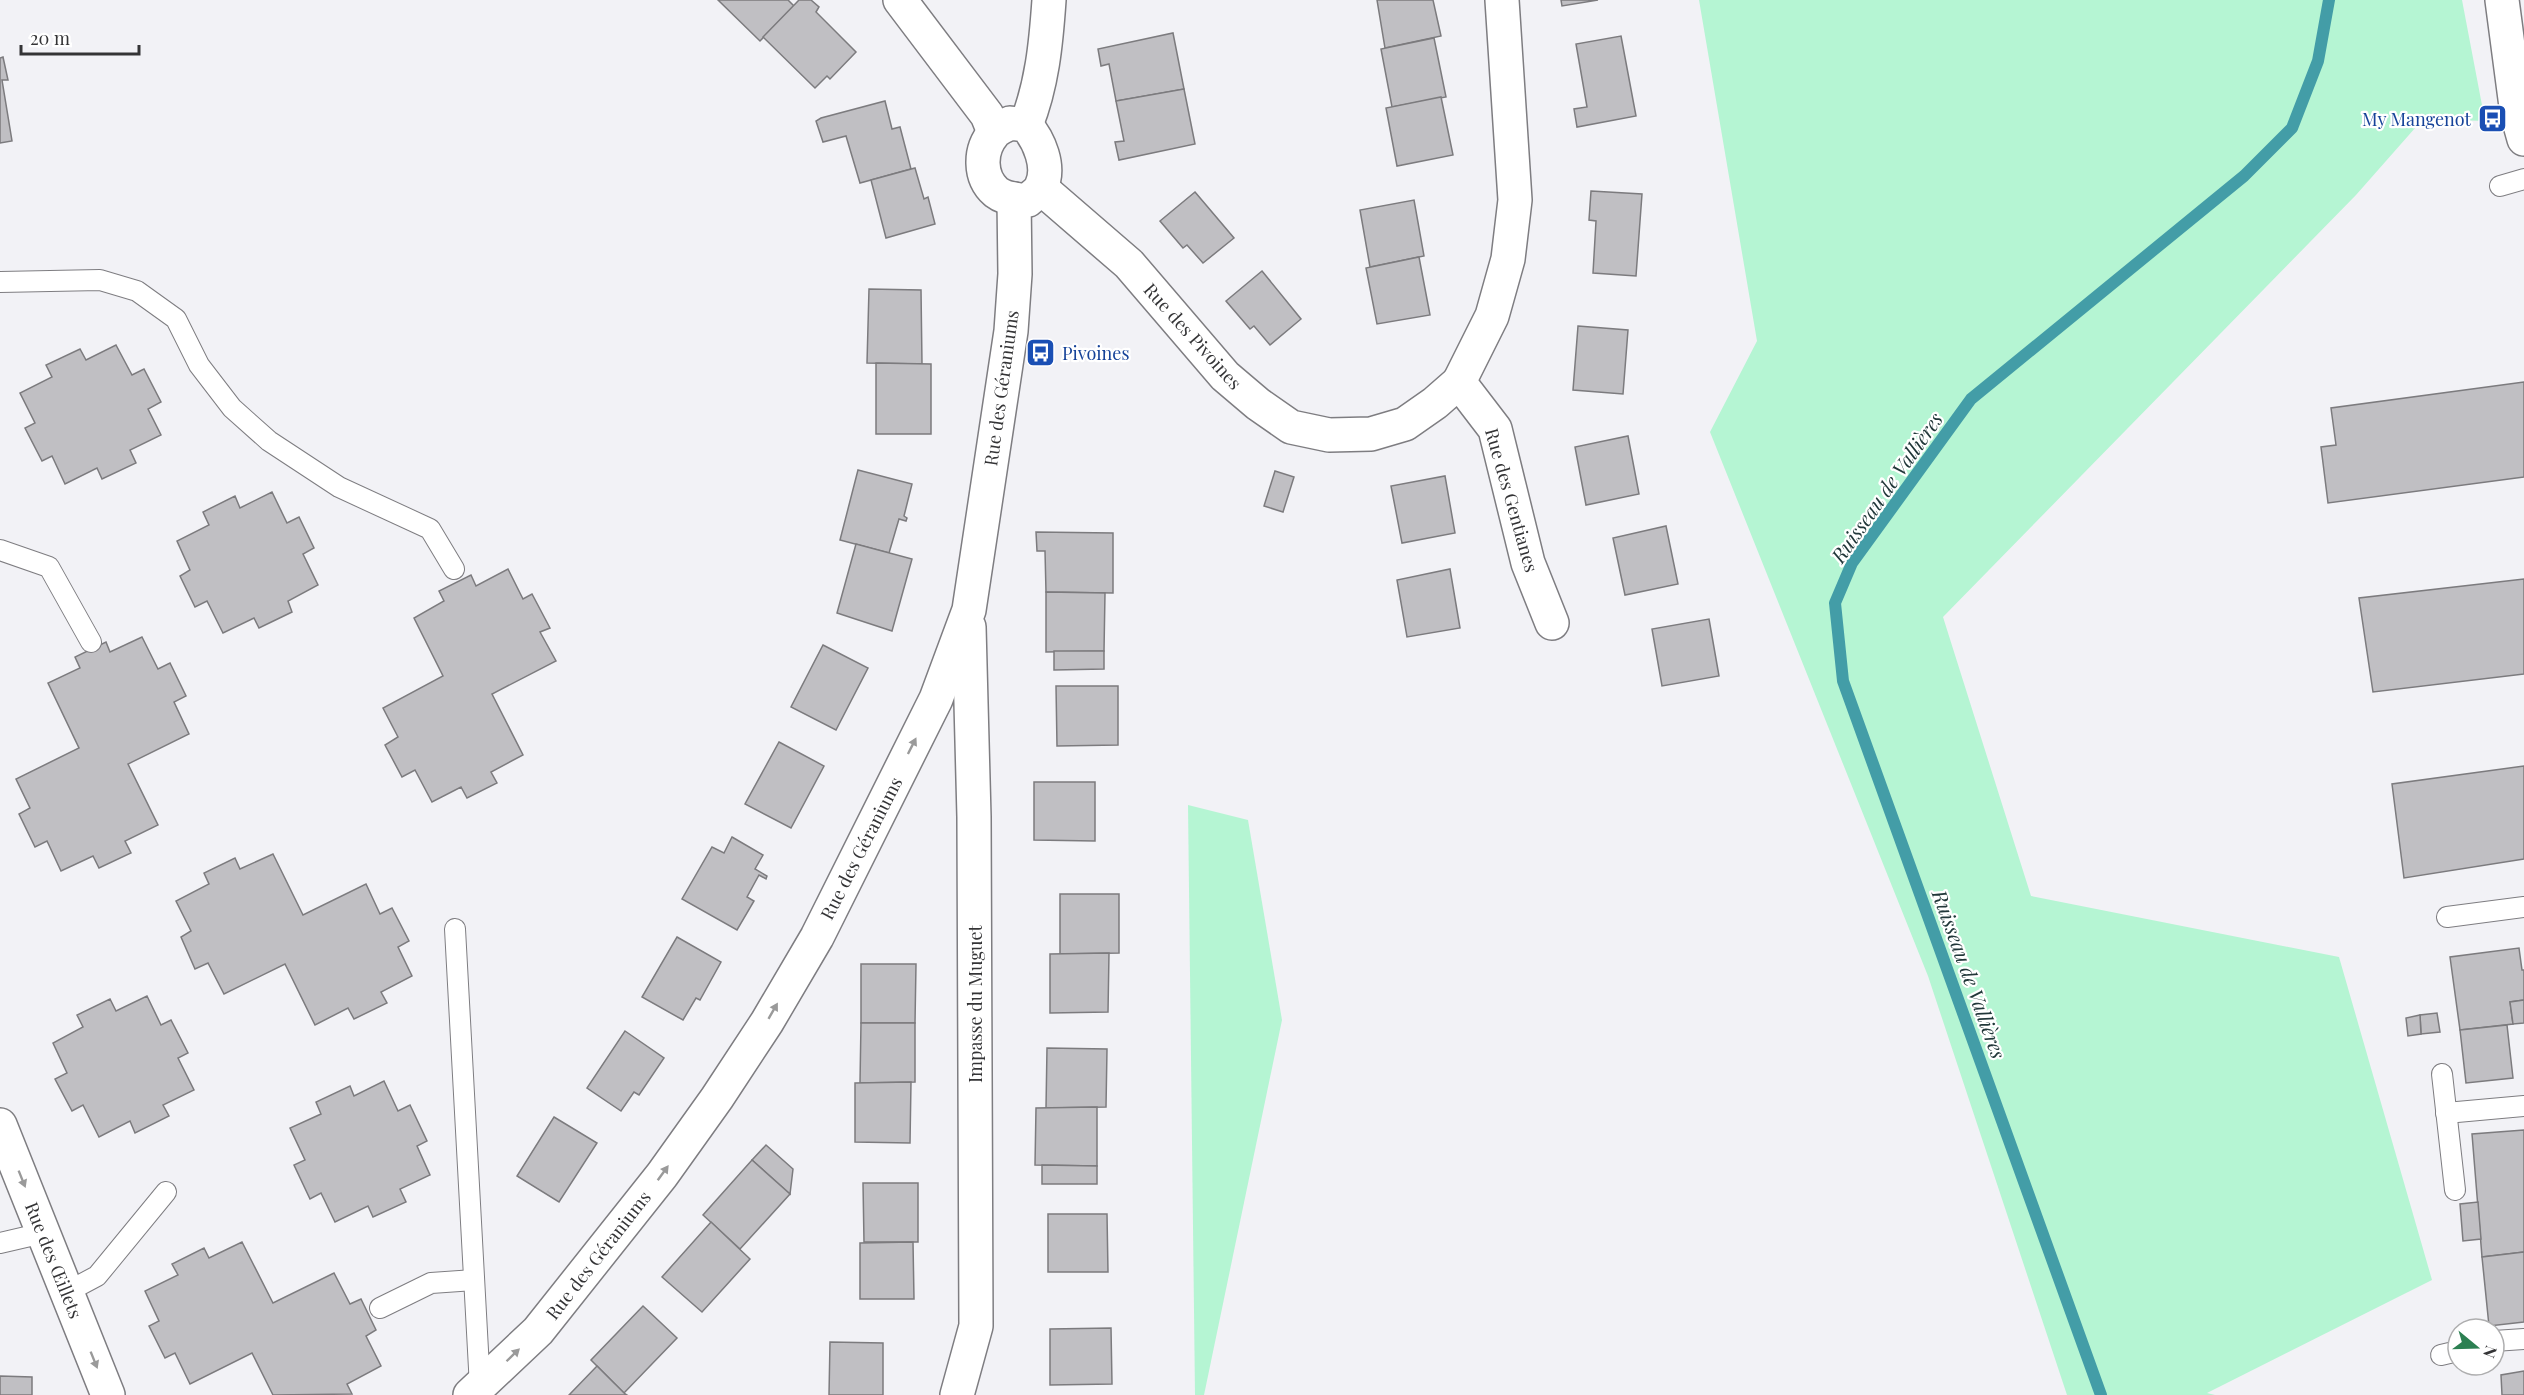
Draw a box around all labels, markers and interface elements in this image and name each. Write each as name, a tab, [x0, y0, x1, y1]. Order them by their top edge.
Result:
scale bar	[21, 18, 140, 56]
text: 20 m	[30, 26, 70, 50]
bus stop icon: My Mangenot	[2476, 103, 2508, 135]
place label: My Mangenot	[2362, 107, 2472, 131]
street label: Rue des Pivoines	[1139, 278, 1247, 394]
street label: Rue des Géraniums	[978, 309, 1024, 467]
bus stop icon: Pivoines	[1025, 337, 1057, 369]
place label: Pivoines	[1062, 341, 1129, 365]
water label: Ruisseau de Vallières	[1823, 406, 1948, 568]
street label: Rue des Gentianes	[1480, 425, 1544, 575]
one-way arrow	[907, 737, 917, 755]
street label: Rue des Géraniums	[815, 773, 907, 923]
water label: Ruisseau de Vallières	[1927, 885, 2013, 1063]
street label: Impasse du Muguet	[963, 924, 987, 1083]
one-way arrow	[768, 1002, 778, 1019]
one-way arrow	[657, 1165, 669, 1180]
one-way arrow	[18, 1170, 27, 1188]
street label: Rue des Géraniums	[540, 1186, 656, 1324]
street label: Rue des Œillets	[20, 1198, 88, 1322]
north arrow	[2446, 1317, 2506, 1377]
text: N	[2479, 1343, 2502, 1361]
one-way arrow	[506, 1349, 520, 1363]
one-way arrow	[90, 1351, 99, 1369]

